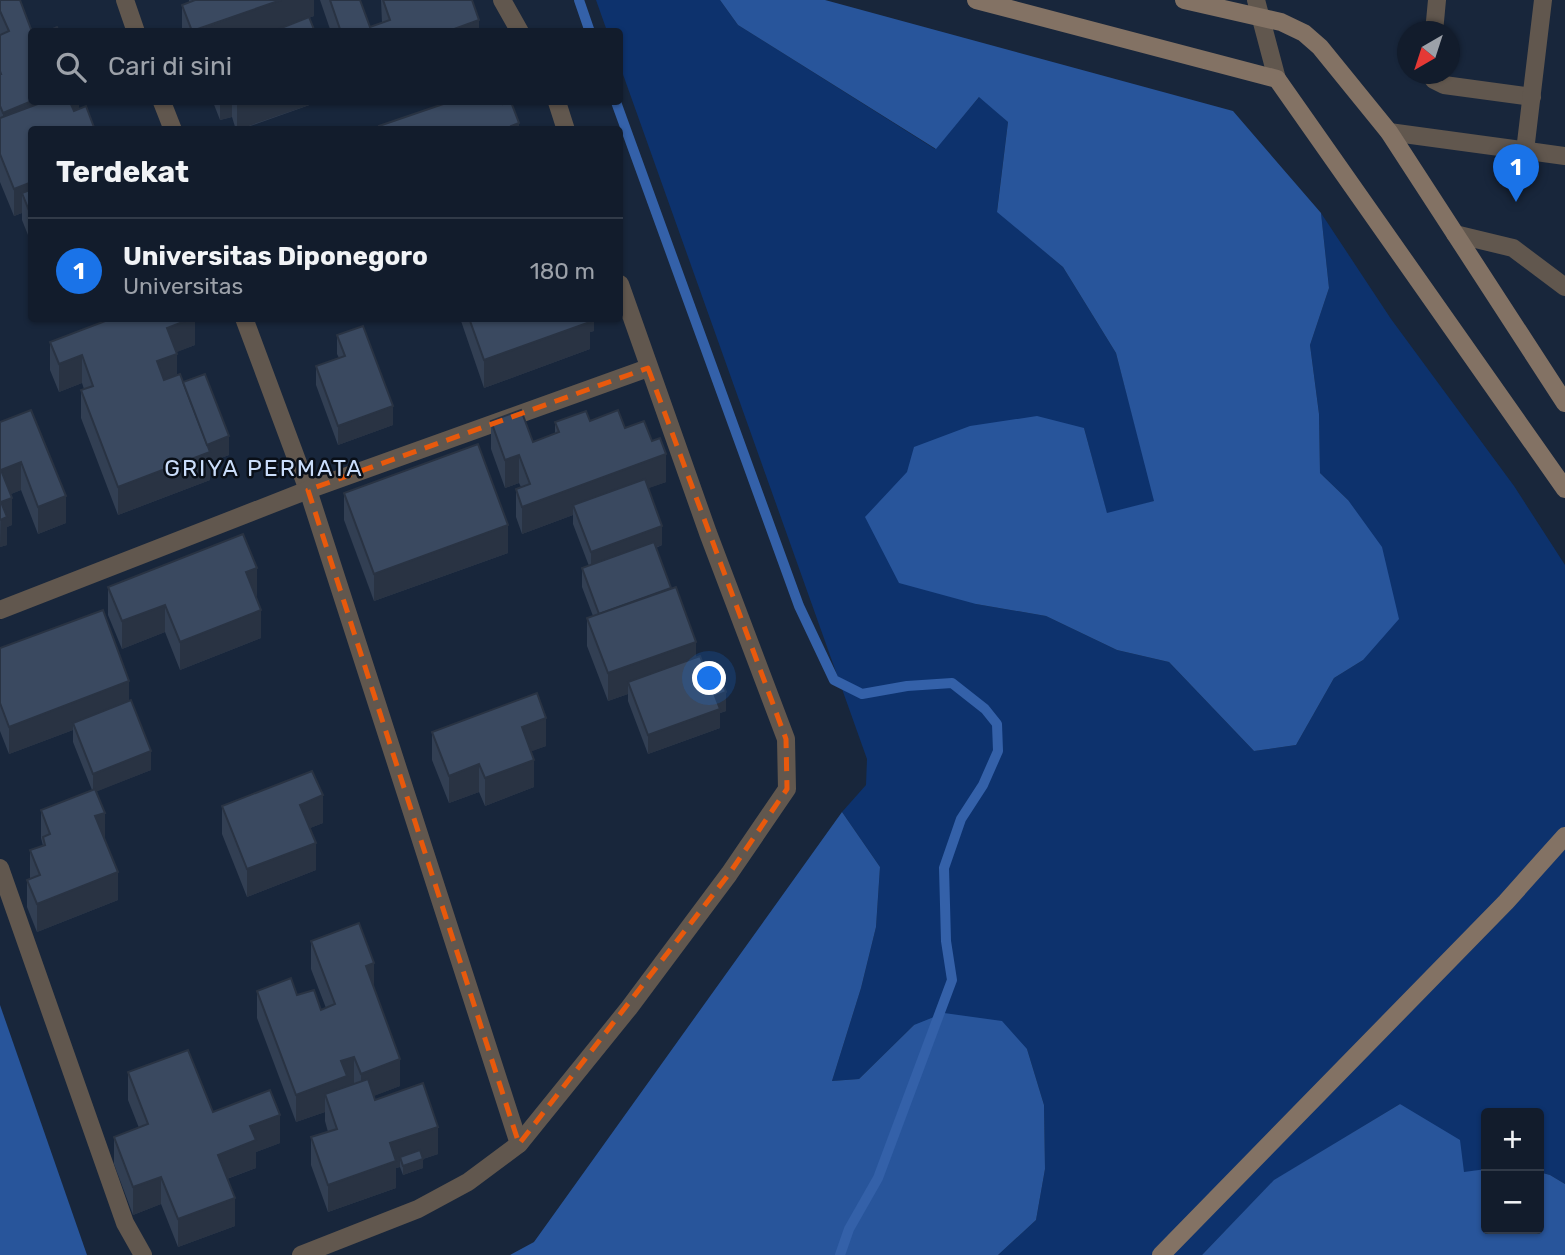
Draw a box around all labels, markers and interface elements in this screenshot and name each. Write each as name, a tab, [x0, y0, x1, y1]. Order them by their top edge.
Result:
north arrow	[1397, 21, 1460, 84]
search box	[28, 28, 623, 105]
icon: search	[52, 48, 90, 86]
text: Cari di sini	[108, 51, 232, 82]
pin: 1	[1493, 144, 1539, 202]
text: Terdekat	[56, 154, 189, 190]
text: Universitas Diponegoro	[123, 241, 428, 272]
text: 1	[73, 257, 85, 285]
text: 180 m	[530, 257, 595, 285]
text: Universitas	[123, 272, 243, 300]
district label: GRIYA PERMATA	[164, 454, 364, 482]
your location	[692, 661, 726, 695]
map controls	[1481, 1108, 1544, 1234]
button: +	[1481, 1108, 1544, 1171]
button: −	[1481, 1171, 1544, 1234]

